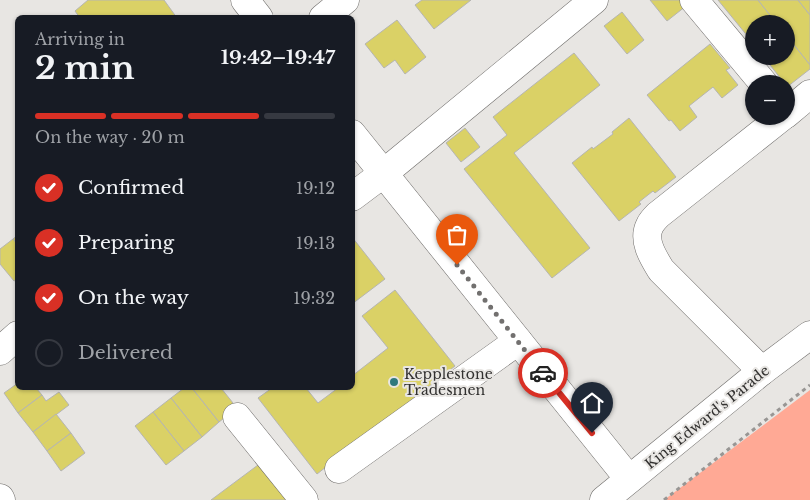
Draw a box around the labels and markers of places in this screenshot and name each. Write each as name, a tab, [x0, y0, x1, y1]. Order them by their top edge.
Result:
pin	[436, 214, 478, 265]
place label: Kepplestone Tradesmen	[404, 365, 493, 399]
marker: Kepplestone Tradesmen	[388, 376, 400, 388]
pin	[571, 382, 613, 433]

